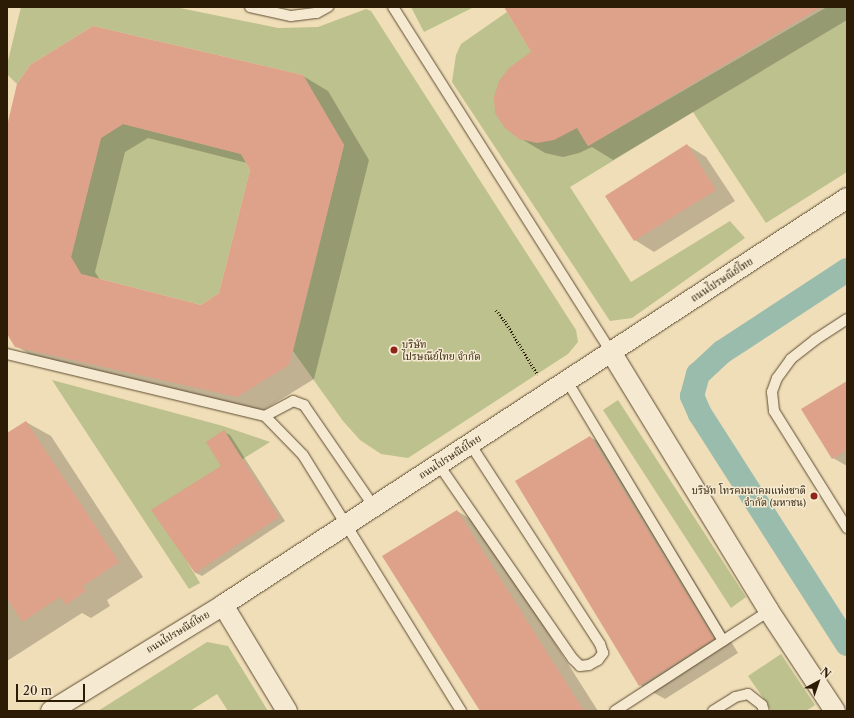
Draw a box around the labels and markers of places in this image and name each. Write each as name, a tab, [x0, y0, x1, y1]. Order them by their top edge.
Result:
place label: บริษัท ไปรษณีย์ไทย จำกัด	[402, 338, 481, 362]
marker: บริษัท ไปรษณีย์ไทย จำกัด	[389, 345, 399, 355]
place label: บริษัท โทรคมนาคมแห่งชาติ จำกัด (มหาชน)	[692, 484, 806, 508]
marker: บริษัท โทรคมนาคมแห่งชาติ จำกัด (มหาชน)	[809, 491, 819, 501]

